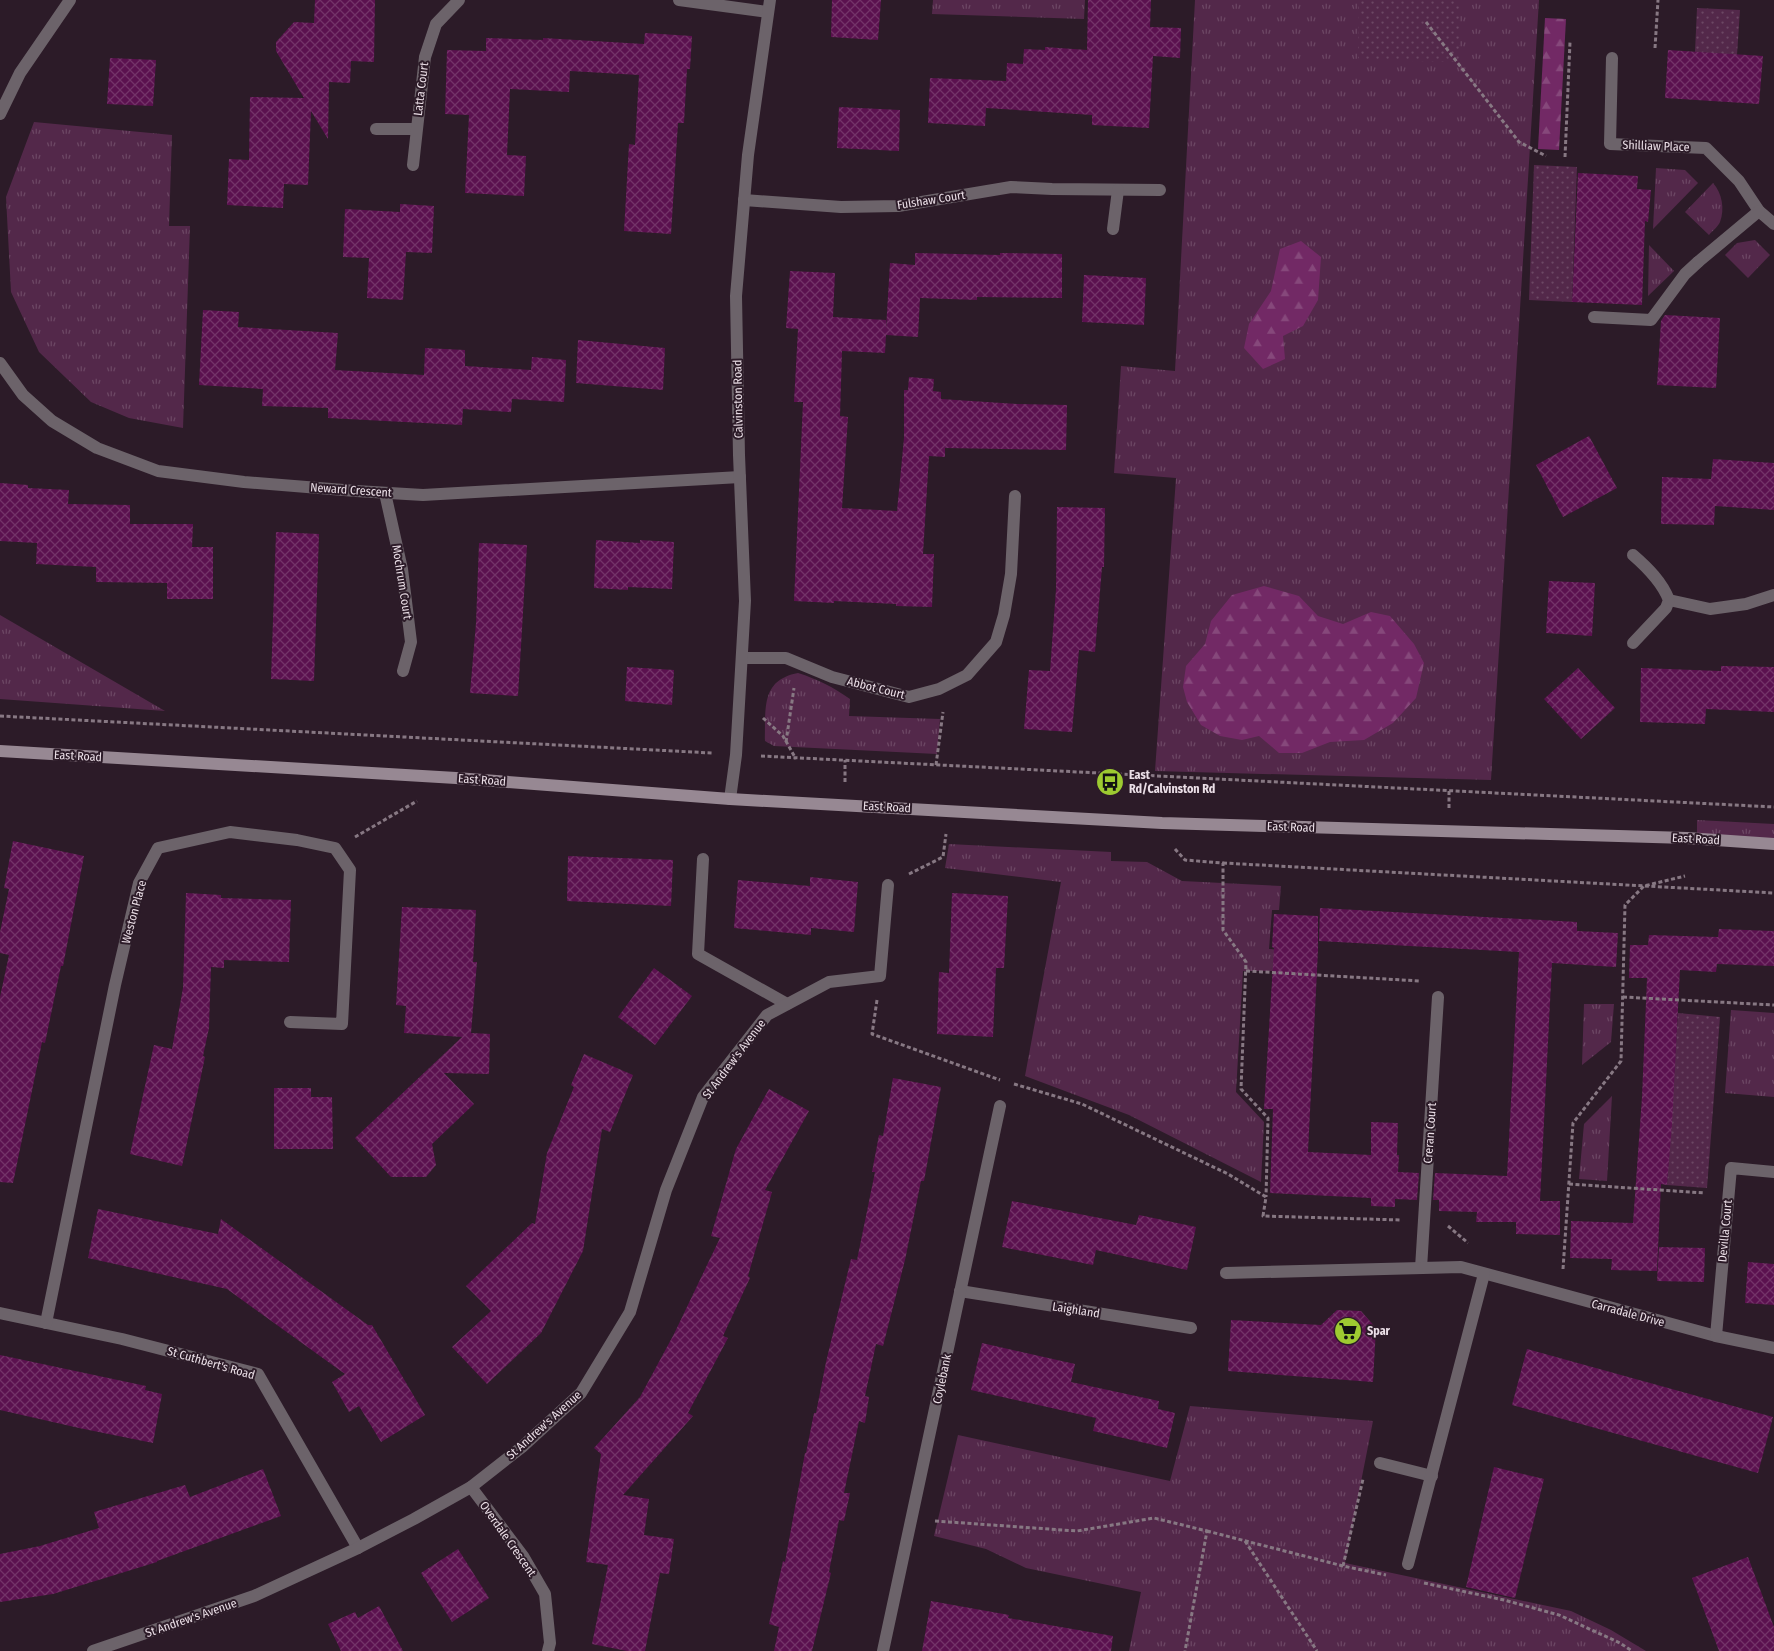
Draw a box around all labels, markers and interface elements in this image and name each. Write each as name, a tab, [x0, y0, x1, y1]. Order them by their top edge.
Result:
street label: Latta Court	[411, 61, 431, 117]
street label: Shilliaw Place	[1622, 138, 1690, 154]
street label: Fulshaw Court	[896, 188, 966, 212]
street label: Calvinston Road	[730, 360, 746, 438]
street label: Neward Crescent	[310, 480, 392, 500]
street label: Mochrum Court	[389, 544, 415, 620]
street label: Abbot Court	[846, 674, 906, 702]
street label: East Road	[54, 748, 102, 764]
bus stop icon: East Rd/Calvinston Rd	[1095, 767, 1125, 797]
place label: East Rd/Calvinston Rd	[1129, 768, 1215, 796]
street label: East Road	[458, 771, 506, 789]
street label: East Road	[863, 799, 911, 815]
street label: East Road	[1267, 819, 1315, 835]
street label: East Road	[1672, 831, 1720, 847]
street label: Weston Place	[119, 879, 149, 945]
street label: St Andrew's Avenue	[700, 1017, 768, 1101]
street label: Creran Court	[1421, 1102, 1439, 1164]
street label: Devilla Court	[1715, 1199, 1735, 1263]
street label: Carradale Drive	[1590, 1297, 1666, 1330]
street label: Laighland	[1051, 1299, 1101, 1321]
supermarket icon: Spar	[1333, 1316, 1363, 1346]
place label: Spar	[1367, 1324, 1391, 1338]
street label: St Cuthbert's Road	[166, 1344, 256, 1382]
street label: Coylebank	[930, 1352, 954, 1405]
street label: St Andrew's Avenue	[504, 1388, 584, 1462]
street label: Overdale Crescent	[477, 1499, 539, 1579]
street label: St Andrew's Avenue	[143, 1596, 239, 1640]

